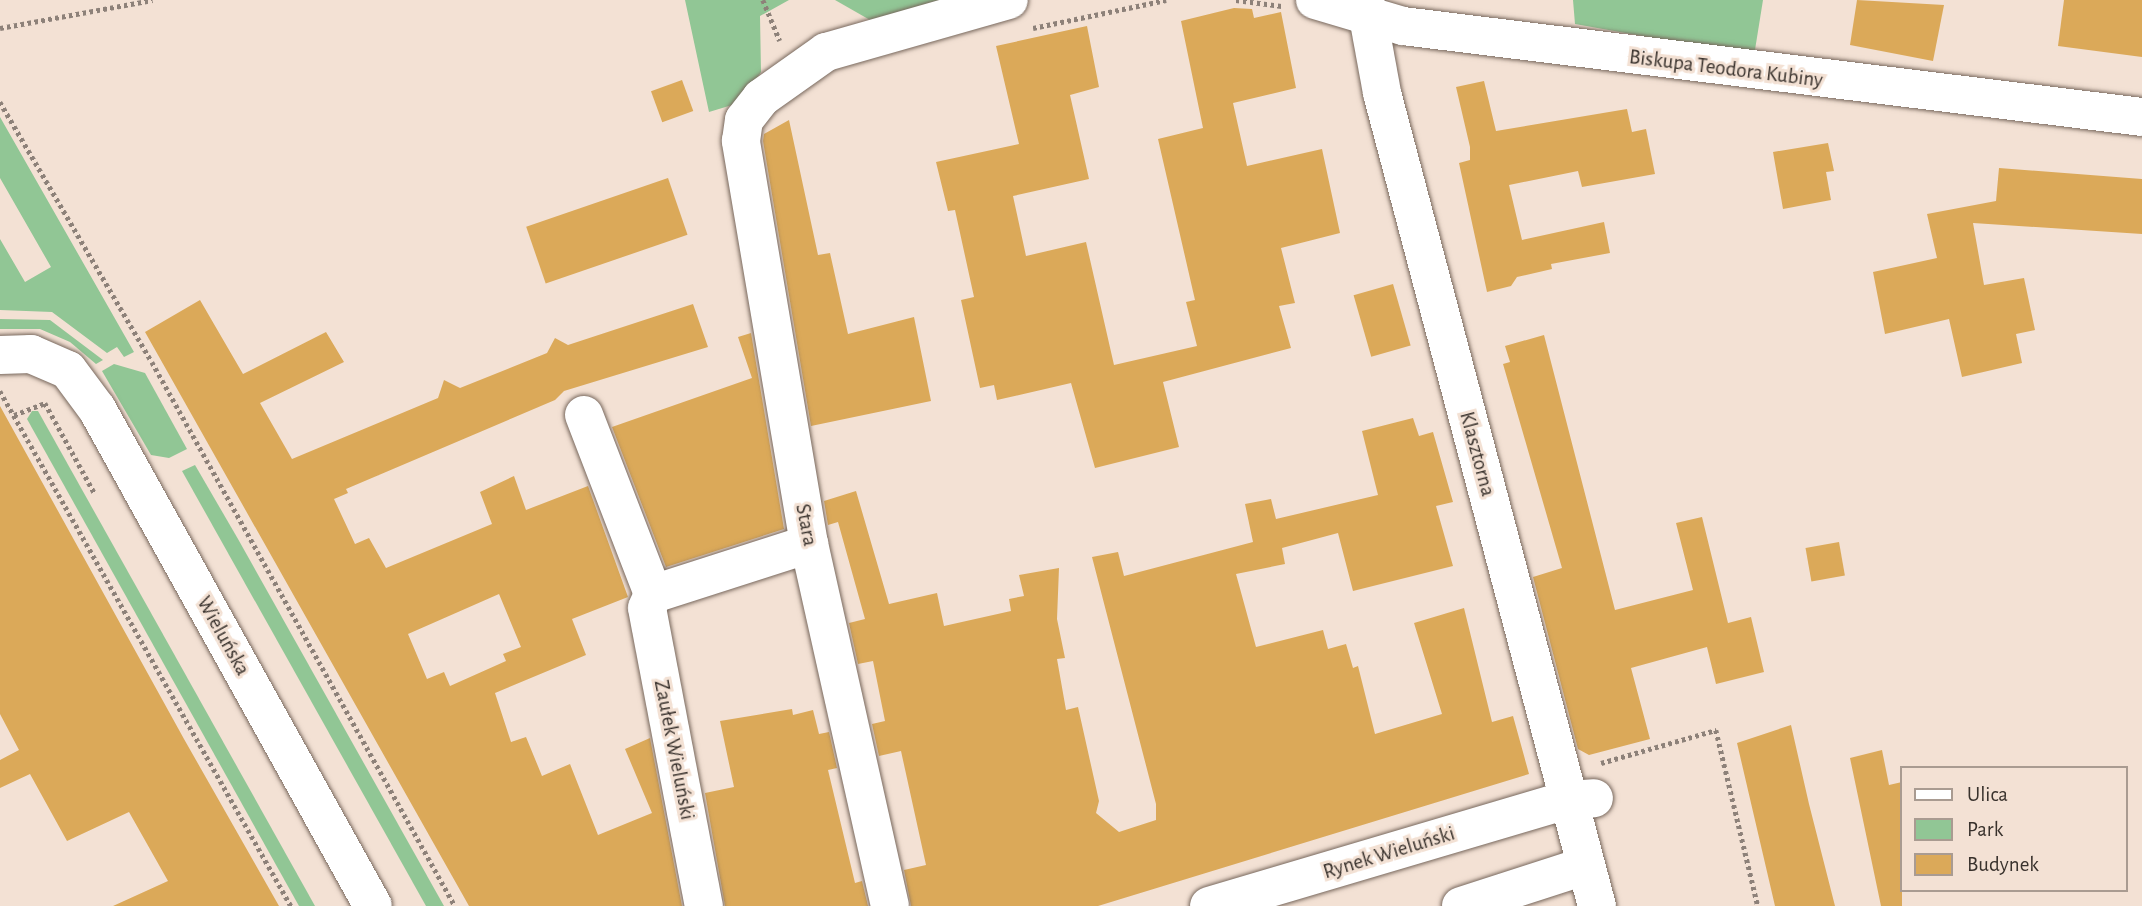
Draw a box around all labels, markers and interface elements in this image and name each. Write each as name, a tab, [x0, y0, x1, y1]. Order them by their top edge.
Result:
street label: Biskupa Teodora Kubiny	[1628, 45, 1824, 93]
street label: Klasztorna	[1454, 409, 1500, 499]
street label: Stara	[790, 502, 822, 548]
street label: Wieluńska	[191, 592, 255, 680]
street label: Zaułek Wieluński	[648, 678, 700, 822]
legend	[1900, 766, 2128, 892]
text: Ulica	[1967, 784, 2008, 805]
text: Park	[1967, 819, 2003, 840]
street label: Rynek Wieluński	[1320, 821, 1458, 885]
text: Budynek	[1967, 854, 2039, 875]

